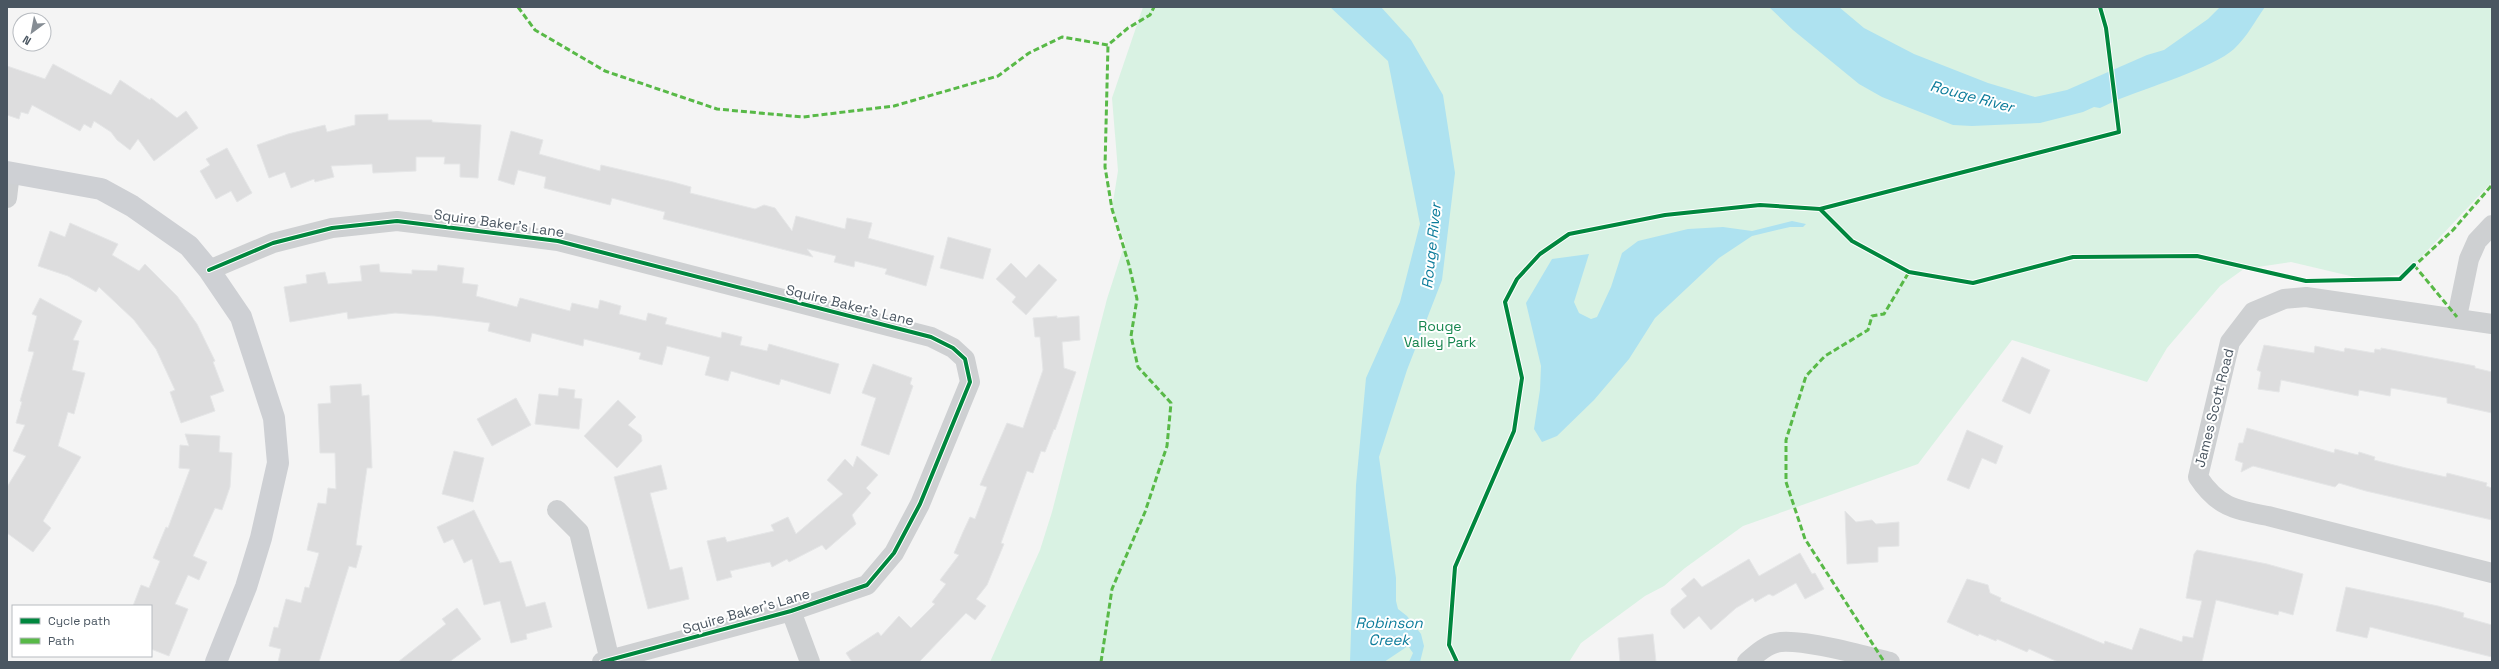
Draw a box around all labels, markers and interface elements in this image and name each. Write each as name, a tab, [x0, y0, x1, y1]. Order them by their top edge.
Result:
north arrow	[12, 12, 52, 52]
text: N	[20, 33, 34, 48]
water label: Rouge River	[1928, 76, 2017, 117]
water label: Rouge River	[1417, 201, 1445, 290]
street label: Squire Baker's Lane	[433, 205, 565, 241]
street label: Squire Baker's Lane	[784, 280, 916, 330]
park label: Rouge Valley Park	[1404, 317, 1477, 351]
street label: James Scott Road	[2191, 347, 2237, 469]
street label: Squire Baker's Lane	[680, 584, 812, 638]
legend	[12, 605, 152, 657]
text: Cycle path	[48, 613, 110, 629]
water label: Robinson Creek	[1355, 613, 1424, 649]
text: Path	[48, 633, 74, 649]

